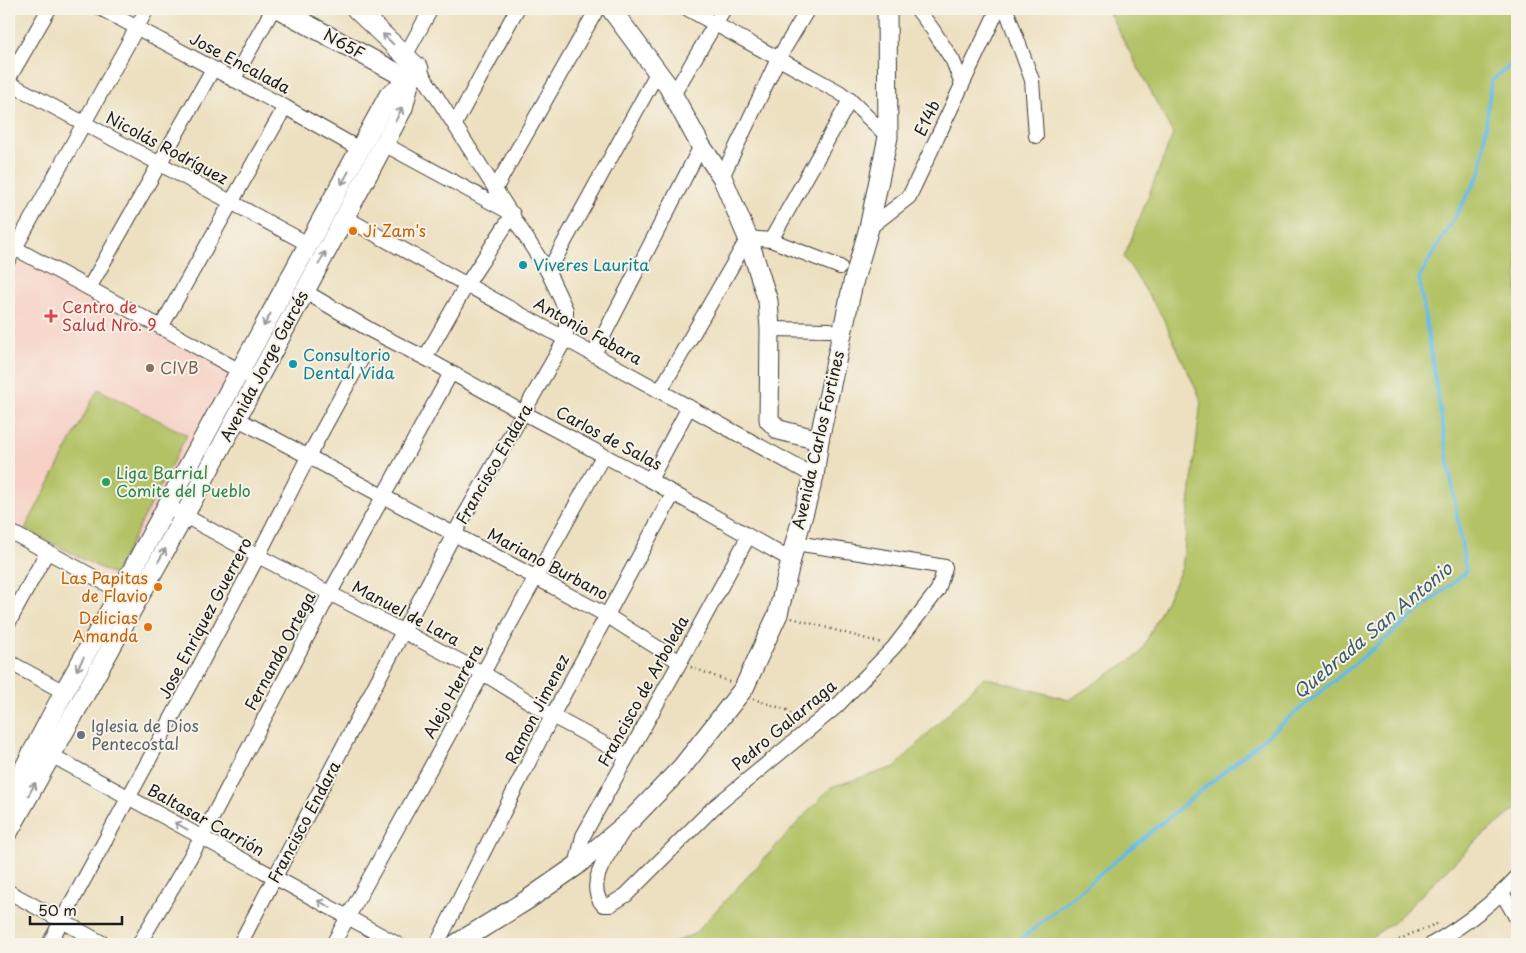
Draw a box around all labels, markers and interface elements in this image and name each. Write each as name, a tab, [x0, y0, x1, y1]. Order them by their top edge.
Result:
street label: N65F	[319, 22, 370, 64]
street label: Jose Encalada	[186, 26, 295, 99]
one-way arrow	[381, 33, 394, 45]
street label: E14b	[907, 96, 945, 140]
street label: Nicolás Rodríguez	[102, 105, 233, 190]
one-way arrow	[394, 107, 404, 122]
one-way arrow	[340, 170, 350, 185]
place label: Ji Zam's	[363, 218, 426, 242]
marker: Ji Zam's	[347, 225, 359, 237]
one-way arrow	[318, 251, 328, 265]
place label: Viveres Laurita	[533, 252, 649, 276]
marker: Viveres Laurita	[517, 259, 529, 271]
street label: Avenida Jorge Garcés	[213, 286, 313, 445]
street label: Antonio Fabara	[530, 290, 647, 370]
place label: Centro de Salud Nro. 9	[62, 294, 157, 336]
marker: Centro de Salud Nro. 9	[44, 309, 58, 323]
one-way arrow	[262, 312, 271, 327]
place label: Consultorio Dental Vida	[303, 342, 394, 384]
street label: Avenida Carlos Fortines	[785, 348, 849, 531]
place label: CIVB	[160, 355, 199, 379]
marker: Consultorio Dental Vida	[287, 358, 299, 370]
marker: CIVB	[144, 362, 156, 374]
street label: Francisco Endara	[449, 399, 537, 528]
street label: Carlos de Salas	[552, 399, 667, 475]
place label: Liga Barrial Comite del Pueblo	[116, 460, 251, 502]
marker: Liga Barrial Comite del Pueblo	[100, 476, 112, 488]
street label: Mariano Burbano	[484, 521, 613, 605]
street label: Jose Enriquez Guerrero	[151, 532, 257, 702]
one-way arrow	[157, 547, 167, 562]
water label: Quebrada San Antonio	[1287, 554, 1458, 705]
place label: Las Papitas de Flavio	[61, 565, 148, 607]
street label: Manuel de Lara	[348, 574, 465, 651]
marker: Las Papitas de Flavio	[152, 581, 164, 593]
street label: Fernando Ortega	[238, 587, 321, 714]
place label: Delicias Amanda	[73, 605, 138, 647]
street label: Francisco de Arboleda	[591, 610, 694, 770]
marker: Delicias Amanda	[142, 621, 154, 633]
street label: Alejo Herrera	[416, 639, 488, 742]
street label: Ramon Jimenez	[498, 649, 574, 768]
one-way arrow	[75, 657, 85, 672]
street label: Pedro Galarraga	[726, 673, 841, 775]
place label: Iglesia de Dios Pentecostal	[91, 713, 199, 755]
marker: Iglesia de Dios Pentecostal	[75, 729, 87, 741]
street label: Francisco Endara	[261, 756, 346, 887]
street label: Baltasar Carrión	[144, 777, 269, 861]
one-way arrow	[28, 782, 38, 796]
one-way arrow	[174, 821, 189, 831]
scale bar	[30, 893, 122, 925]
text: 50 m	[38, 898, 77, 921]
one-way arrow	[316, 899, 331, 909]

